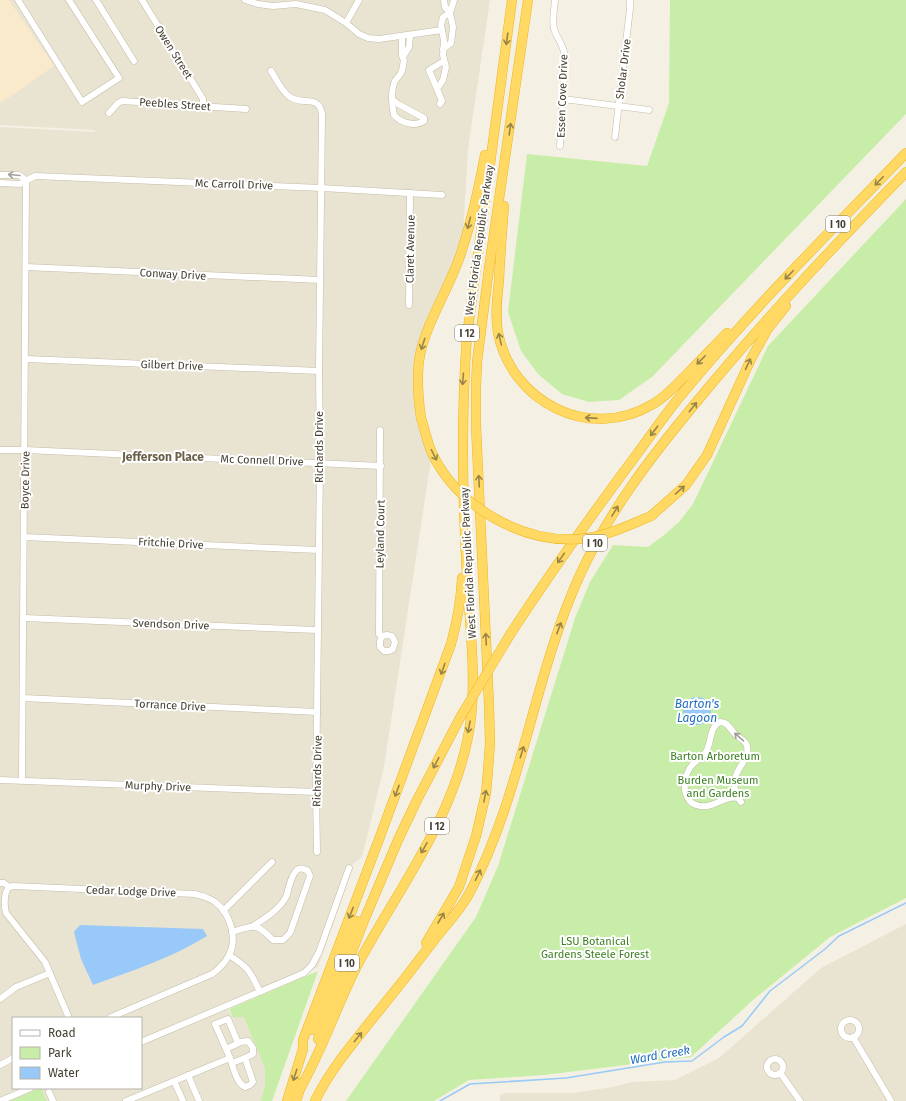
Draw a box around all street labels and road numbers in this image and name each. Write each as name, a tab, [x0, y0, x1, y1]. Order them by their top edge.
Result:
street label: Owen Street	[152, 23, 195, 81]
street label: Sholar Drive	[613, 38, 634, 100]
street label: Essen Cove Drive	[555, 54, 570, 138]
street label: Peebles Street	[139, 96, 211, 113]
street label: West Florida Republic Parkway	[462, 163, 497, 316]
street label: Mc Carroll Drive	[195, 177, 273, 192]
street label: Claret Avenue	[403, 215, 418, 283]
road number: I 10	[826, 216, 850, 232]
street label: Conway Drive	[139, 266, 207, 283]
road number: I 12	[455, 325, 479, 341]
street label: Gilbert Drive	[140, 358, 204, 373]
street label: Richards Drive	[313, 411, 326, 483]
street label: Boyce Drive	[18, 451, 33, 509]
street label: Mc Connell Drive	[220, 453, 304, 468]
street label: West Florida Republic Parkway	[458, 486, 479, 639]
street label: Leyland Court	[373, 500, 388, 568]
street label: Fritchie Drive	[138, 535, 204, 552]
road number: I 10	[583, 535, 607, 551]
street label: Svendson Drive	[132, 617, 210, 632]
street label: Torrance Drive	[134, 697, 206, 714]
street label: Richards Drive	[310, 735, 325, 807]
street label: Murphy Drive	[125, 779, 191, 794]
road number: I 12	[425, 818, 449, 834]
street label: Cedar Lodge Drive	[86, 883, 176, 900]
road number: I 10	[335, 955, 359, 971]

